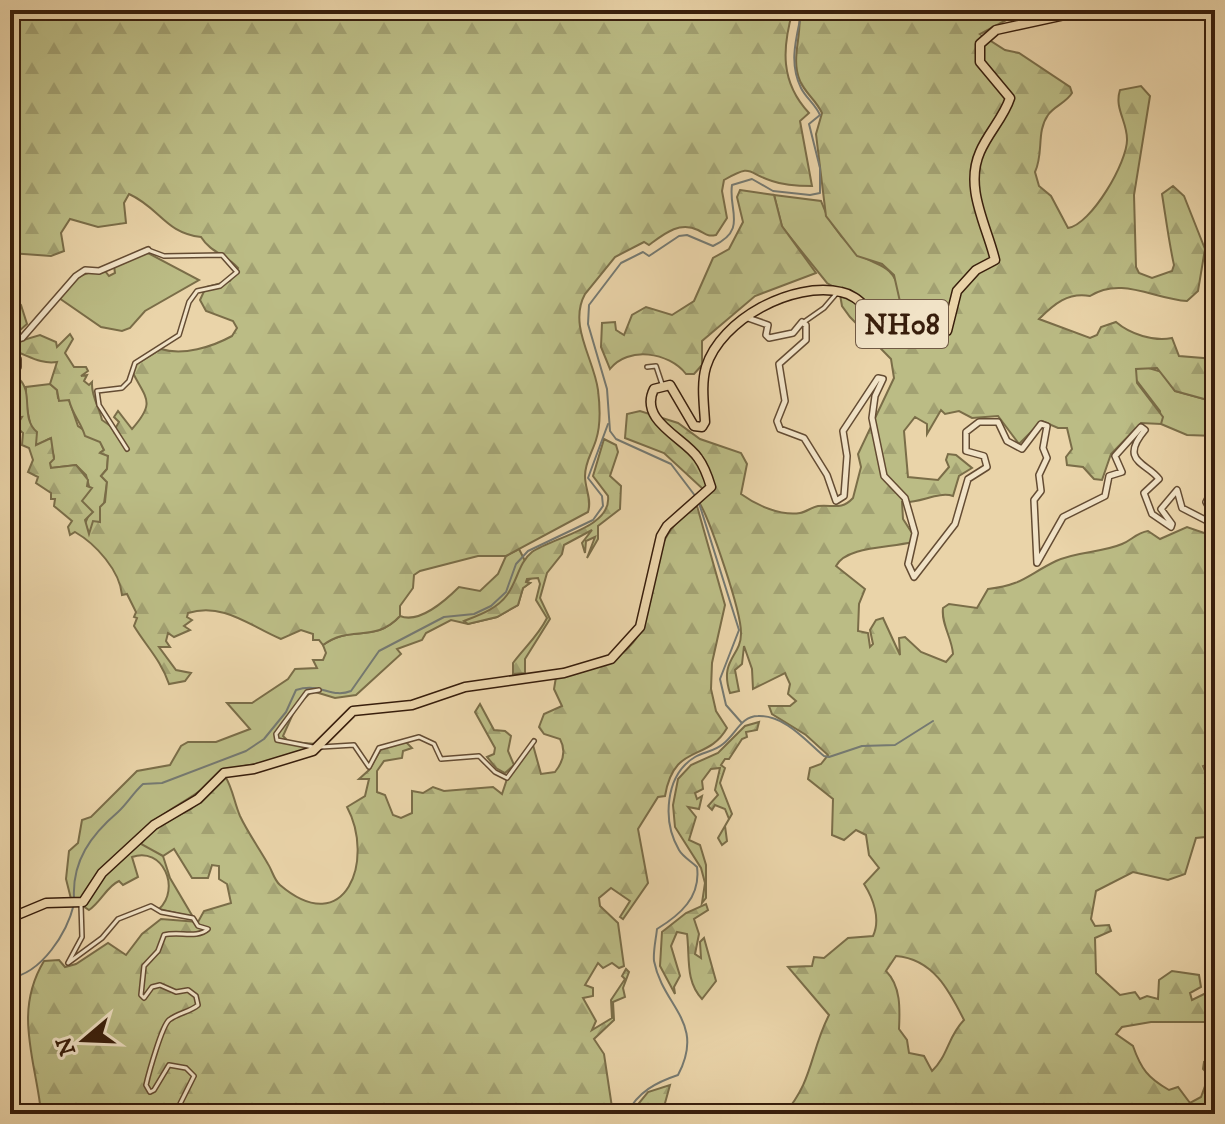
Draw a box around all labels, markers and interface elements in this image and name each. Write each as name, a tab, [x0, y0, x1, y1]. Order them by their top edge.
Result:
road number: NH08	[856, 300, 948, 348]
north arrow	[44, 1000, 124, 1080]
text: N	[51, 1033, 82, 1059]

